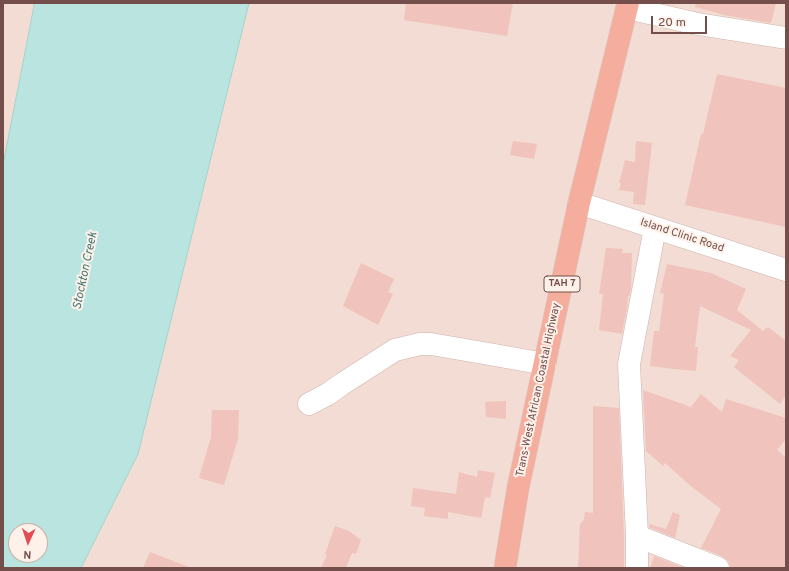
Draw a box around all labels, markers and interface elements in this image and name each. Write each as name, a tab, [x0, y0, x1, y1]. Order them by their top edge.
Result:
scale bar	[653, 8, 709, 34]
text: 20 m	[658, 15, 686, 31]
street label: Island Clinic Road	[638, 216, 726, 256]
water label: Stockton Creek	[71, 231, 101, 311]
road number: TAH 7	[544, 276, 580, 292]
street label: Trans-West African Coastal Highway	[514, 302, 564, 478]
north arrow	[8, 523, 48, 563]
text: N	[23, 547, 32, 561]

